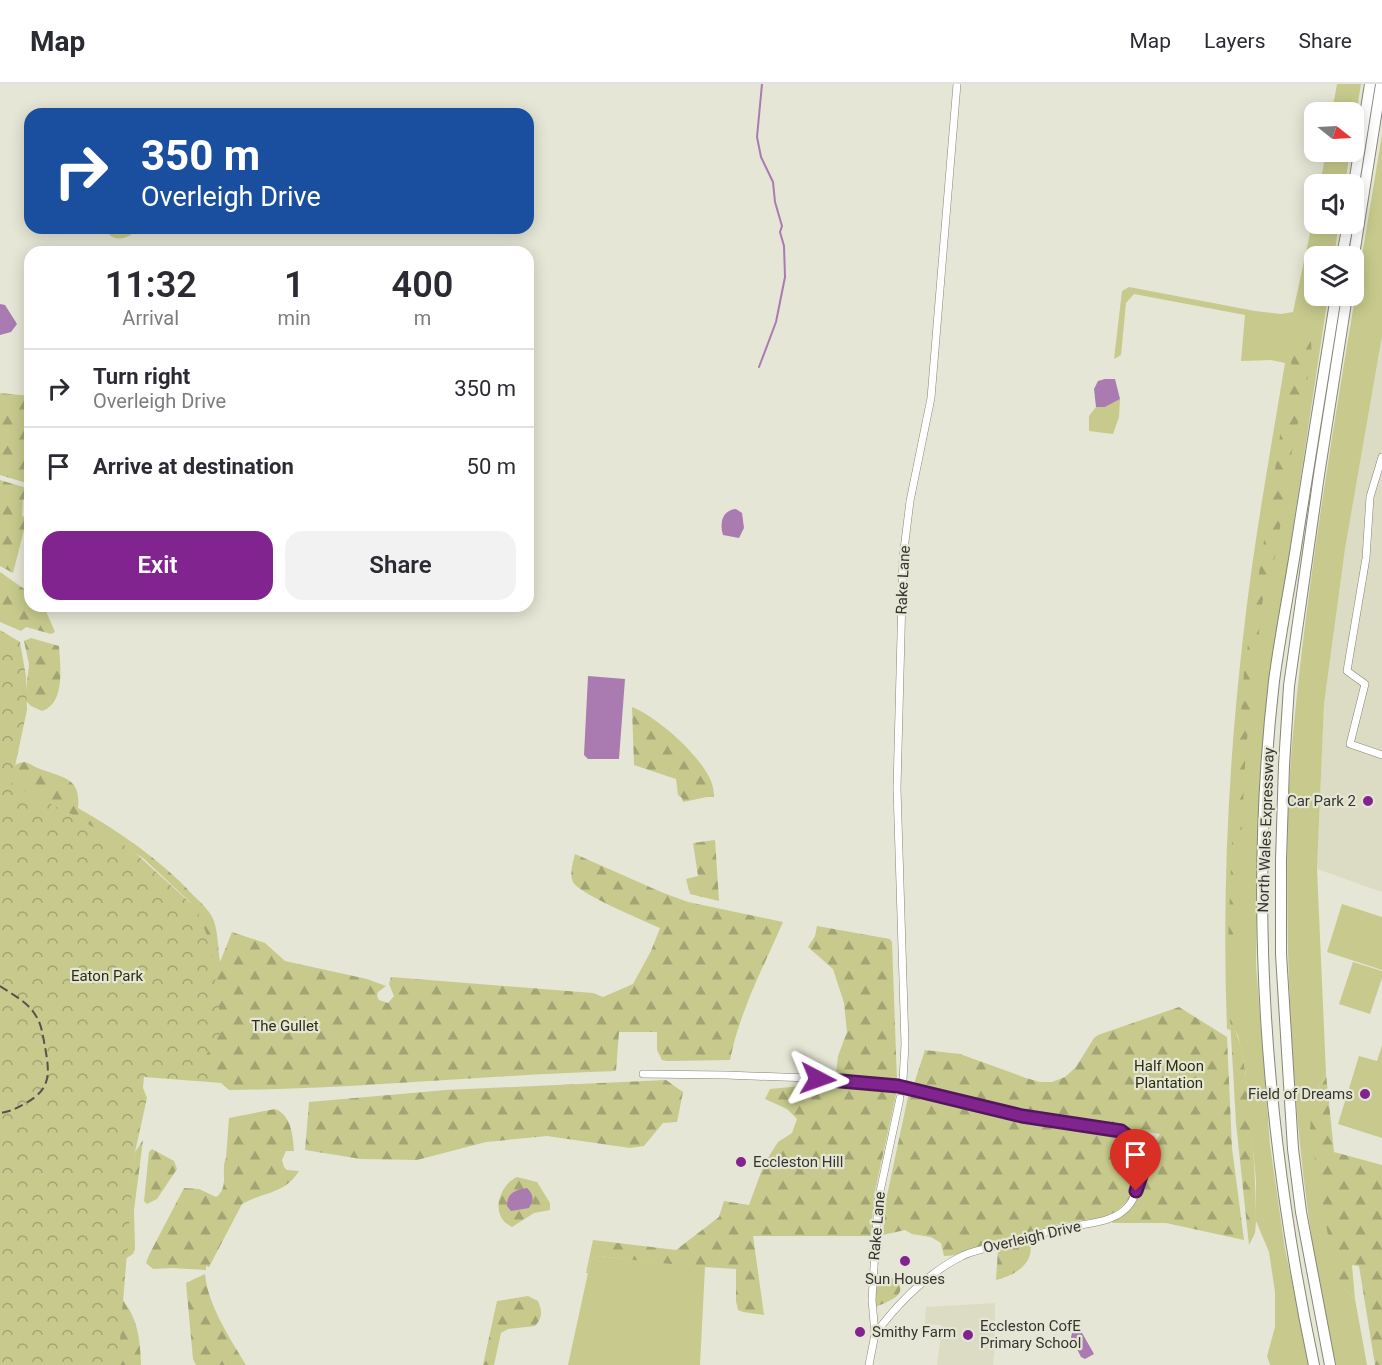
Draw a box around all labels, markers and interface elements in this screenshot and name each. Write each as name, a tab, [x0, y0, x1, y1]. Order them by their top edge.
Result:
text: Map	[30, 25, 85, 58]
text: Map	[1129, 29, 1171, 53]
text: Layers	[1204, 29, 1265, 53]
text: Share	[1298, 29, 1352, 53]
north arrow	[1304, 102, 1364, 162]
map controls	[1304, 102, 1364, 306]
text: 350 m	[141, 131, 260, 180]
icon: right	[42, 132, 120, 210]
button: sound	[1304, 174, 1364, 234]
text: Overleigh Drive	[141, 181, 321, 213]
button: layers	[1304, 246, 1364, 306]
text: 11:32	[105, 264, 197, 306]
text: 1	[284, 264, 304, 306]
text: 400	[392, 264, 453, 306]
text: Arrival	[122, 306, 179, 330]
text: min	[277, 306, 311, 330]
text: m	[414, 306, 431, 330]
text: Turn right	[93, 364, 190, 389]
icon: right	[42, 372, 75, 405]
text: 350 m	[454, 376, 516, 401]
text: Overleigh Drive	[93, 389, 226, 413]
icon: arrive	[42, 450, 75, 483]
text: Arrive at destination	[93, 454, 294, 479]
text: 50 m	[467, 454, 516, 479]
button: Exit	[42, 531, 273, 600]
button: Share	[285, 531, 516, 600]
street label: Rake Lane	[892, 545, 914, 615]
street label: North Wales Expressway	[1254, 747, 1278, 913]
place label: Car Park 2	[1287, 792, 1356, 810]
marker: Car Park 2	[1361, 794, 1375, 808]
park label: Eaton Park	[71, 967, 144, 985]
park label: The Gullet	[251, 1017, 319, 1035]
position arrow	[786, 1047, 850, 1111]
park label: Half Moon Plantation	[1134, 1057, 1204, 1092]
place label: Field of Dreams	[1248, 1085, 1353, 1103]
marker: Field of Dreams	[1358, 1087, 1372, 1101]
pin	[1110, 1129, 1161, 1191]
icon: arrive	[1119, 1138, 1152, 1171]
place label: Eccleston Hill	[753, 1153, 843, 1171]
marker: Eccleston Hill	[734, 1155, 748, 1169]
street label: Rake Lane	[865, 1191, 889, 1261]
street label: Overleigh Drive	[981, 1217, 1083, 1257]
marker: Sun Houses	[898, 1254, 912, 1268]
place label: Sun Houses	[865, 1270, 945, 1288]
place label: Eccleston CofE Primary School	[980, 1317, 1081, 1352]
place label: Smithy Farm	[872, 1323, 956, 1341]
marker: Smithy Farm	[853, 1325, 867, 1339]
marker: Eccleston CofE Primary School	[961, 1328, 975, 1342]

